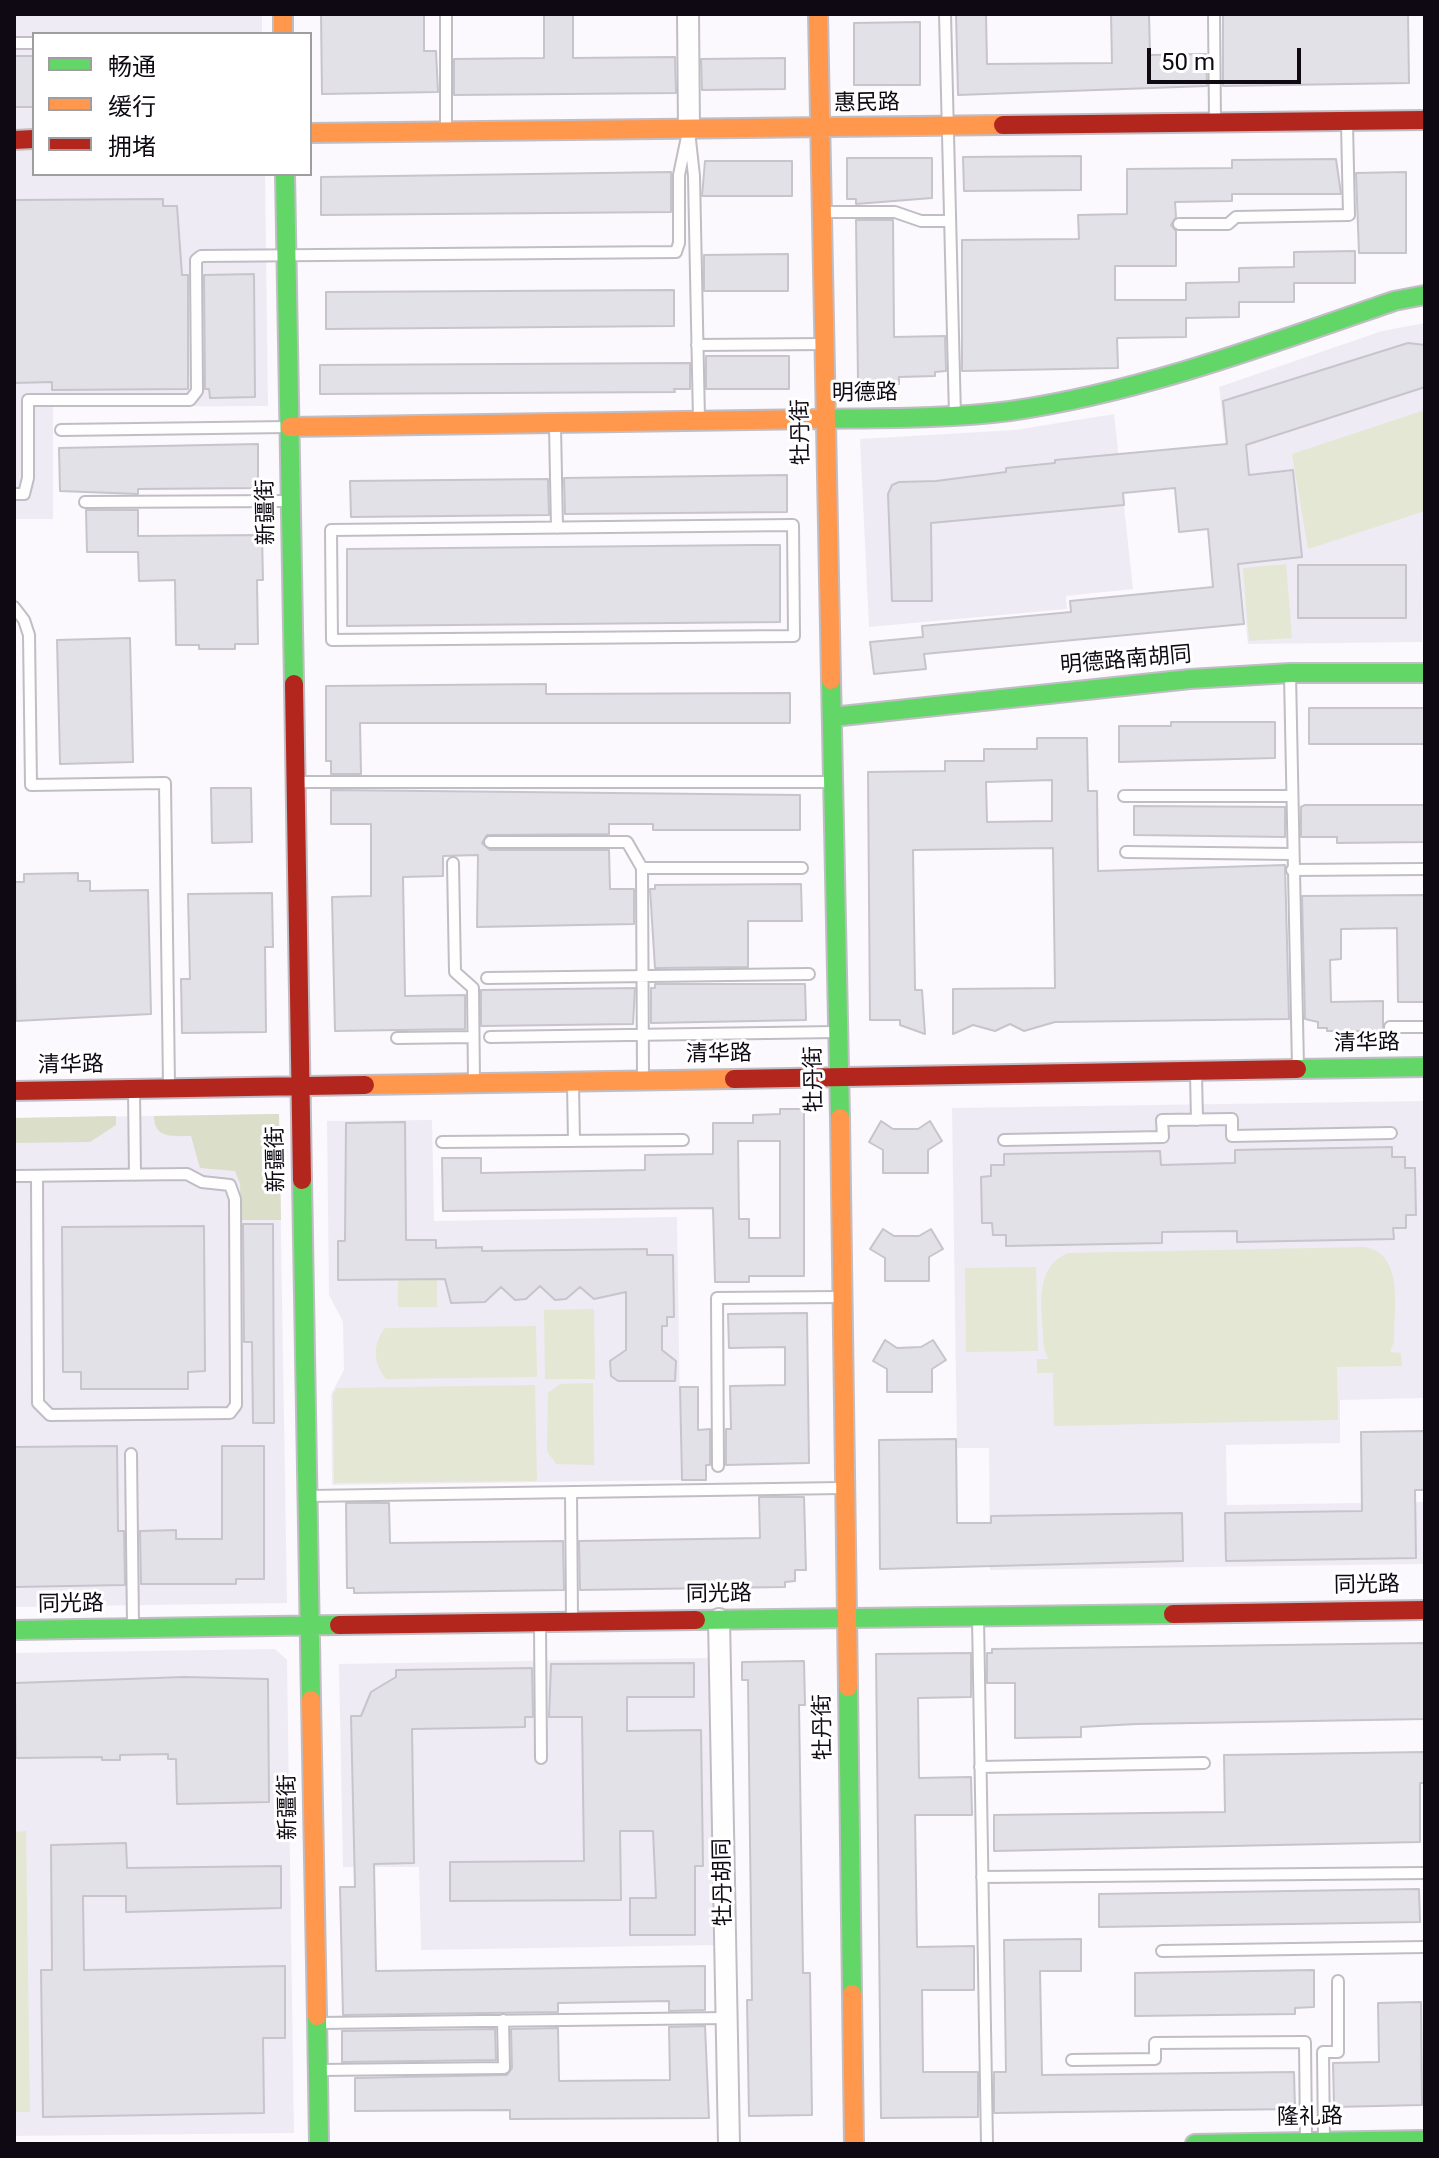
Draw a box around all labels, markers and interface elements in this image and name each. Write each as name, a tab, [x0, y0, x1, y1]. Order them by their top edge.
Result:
legend	[32, 32, 312, 176]
scale bar	[1151, 32, 1305, 82]
text: 50 m	[1161, 48, 1215, 76]
text: 畅通	[108, 53, 156, 81]
street label: 惠民路	[834, 90, 900, 118]
text: 缓行	[108, 93, 156, 121]
text: 拥堵	[108, 133, 156, 161]
street label: 明德路	[832, 380, 898, 408]
street label: 牡丹街	[788, 399, 816, 465]
street label: 新疆街	[253, 479, 281, 545]
street label: 明德路南胡同	[1059, 642, 1193, 680]
street label: 清华路	[1334, 1030, 1400, 1058]
street label: 清华路	[686, 1041, 752, 1069]
street label: 牡丹街	[801, 1046, 829, 1112]
street label: 清华路	[38, 1052, 104, 1080]
street label: 新疆街	[263, 1126, 291, 1192]
street label: 同光路	[1334, 1572, 1400, 1600]
street label: 同光路	[686, 1581, 752, 1609]
street label: 同光路	[38, 1591, 104, 1619]
street label: 牡丹街	[810, 1694, 838, 1760]
street label: 新疆街	[275, 1774, 303, 1840]
street label: 牡丹胡同	[710, 1838, 738, 1926]
street label: 隆礼路	[1277, 2104, 1343, 2132]

